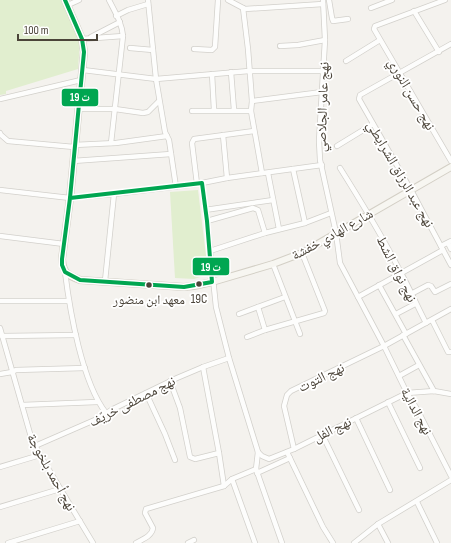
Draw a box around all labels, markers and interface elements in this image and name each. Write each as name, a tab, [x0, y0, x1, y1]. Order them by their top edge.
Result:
scale bar	[18, 16, 97, 42]
text: 100 m	[24, 23, 49, 38]
street label: نهج حسن النوري	[382, 55, 439, 135]
street label: نهج عامر الجلاصي	[312, 61, 335, 153]
line badge: 19 ت	[61, 88, 99, 107]
text: 19 ت	[70, 91, 90, 104]
street label: نهج عبد الرزاق الشرايطي	[361, 118, 438, 232]
street label: شارع الهادي خفشة	[288, 205, 377, 266]
street label: نهج نواق الشط	[372, 233, 421, 306]
line badge: 19 ت	[192, 257, 230, 276]
text: 19 ت	[201, 261, 221, 274]
marker: 19C	[194, 279, 204, 289]
marker: معهد ابن منضور	[144, 280, 154, 290]
place label: 19C	[191, 291, 207, 307]
place label: معهد ابن منضور	[112, 292, 185, 308]
street label: نهج التوت	[295, 359, 348, 397]
street label: نهج مصطفى خريّف	[86, 372, 179, 431]
street label: نهج الدالية	[396, 385, 436, 438]
street label: نهج الفل	[310, 413, 355, 447]
street label: نهج أحمد بلخوجة	[22, 431, 80, 515]

